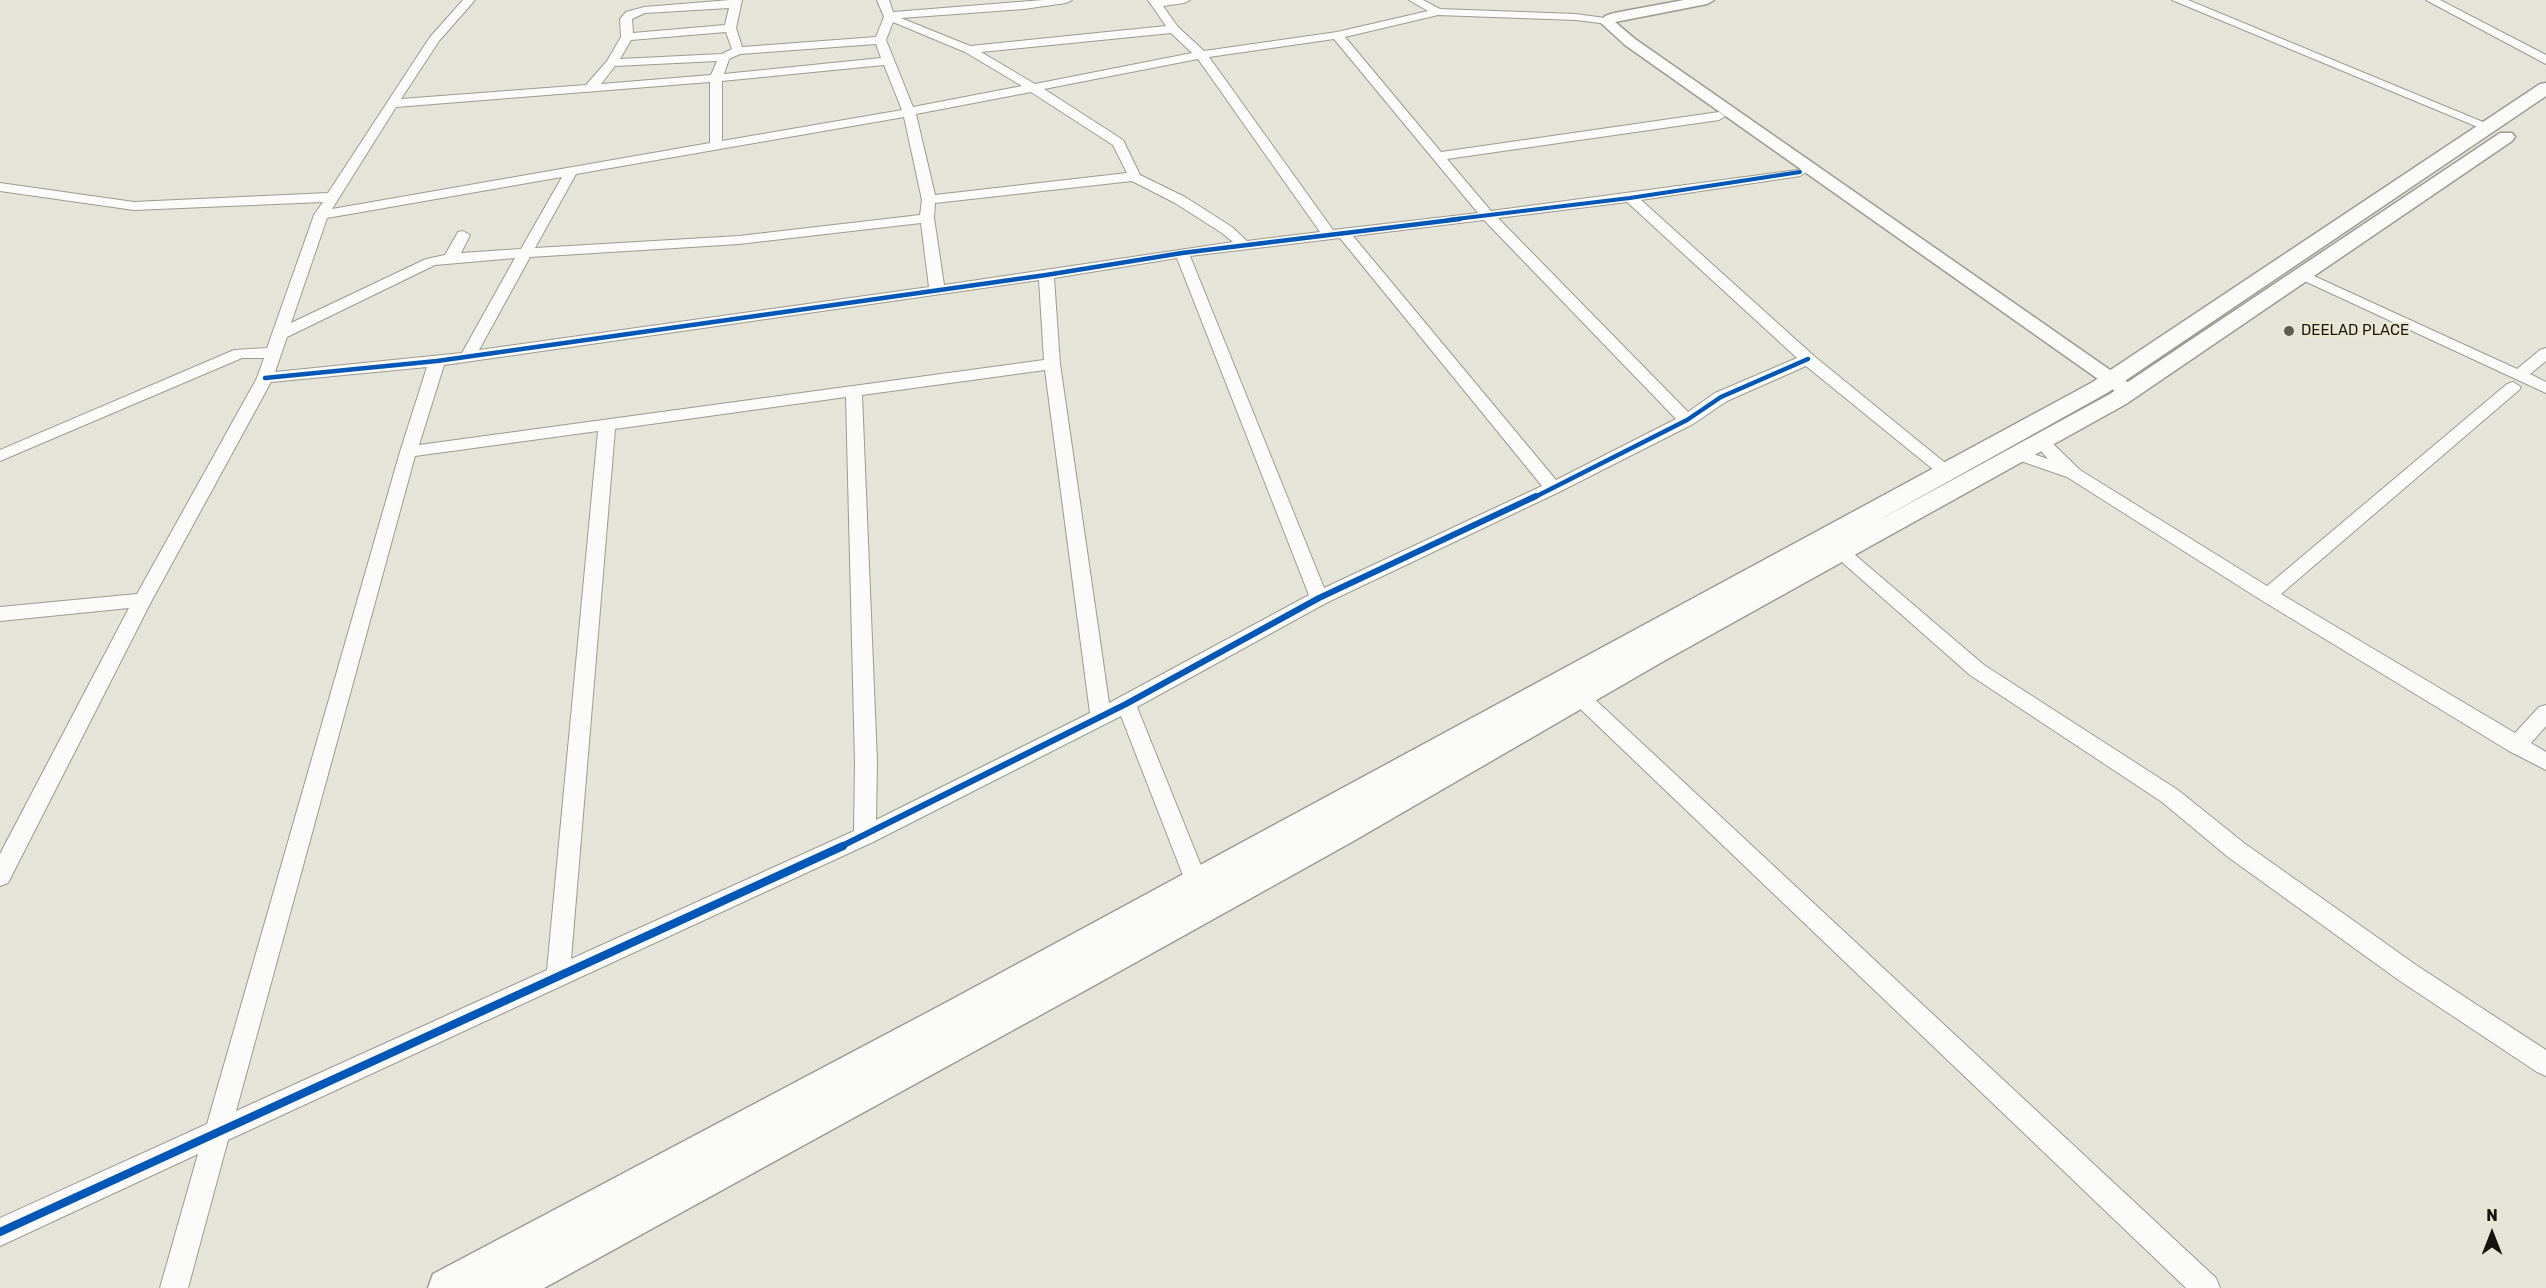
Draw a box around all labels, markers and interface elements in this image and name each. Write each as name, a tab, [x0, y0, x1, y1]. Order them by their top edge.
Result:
place label: DEELAD PLACE	[2301, 322, 2409, 340]
marker: DEELAD PLACE	[2282, 324, 2296, 338]
north arrow	[2462, 1204, 2522, 1264]
text: N	[2486, 1206, 2498, 1225]

